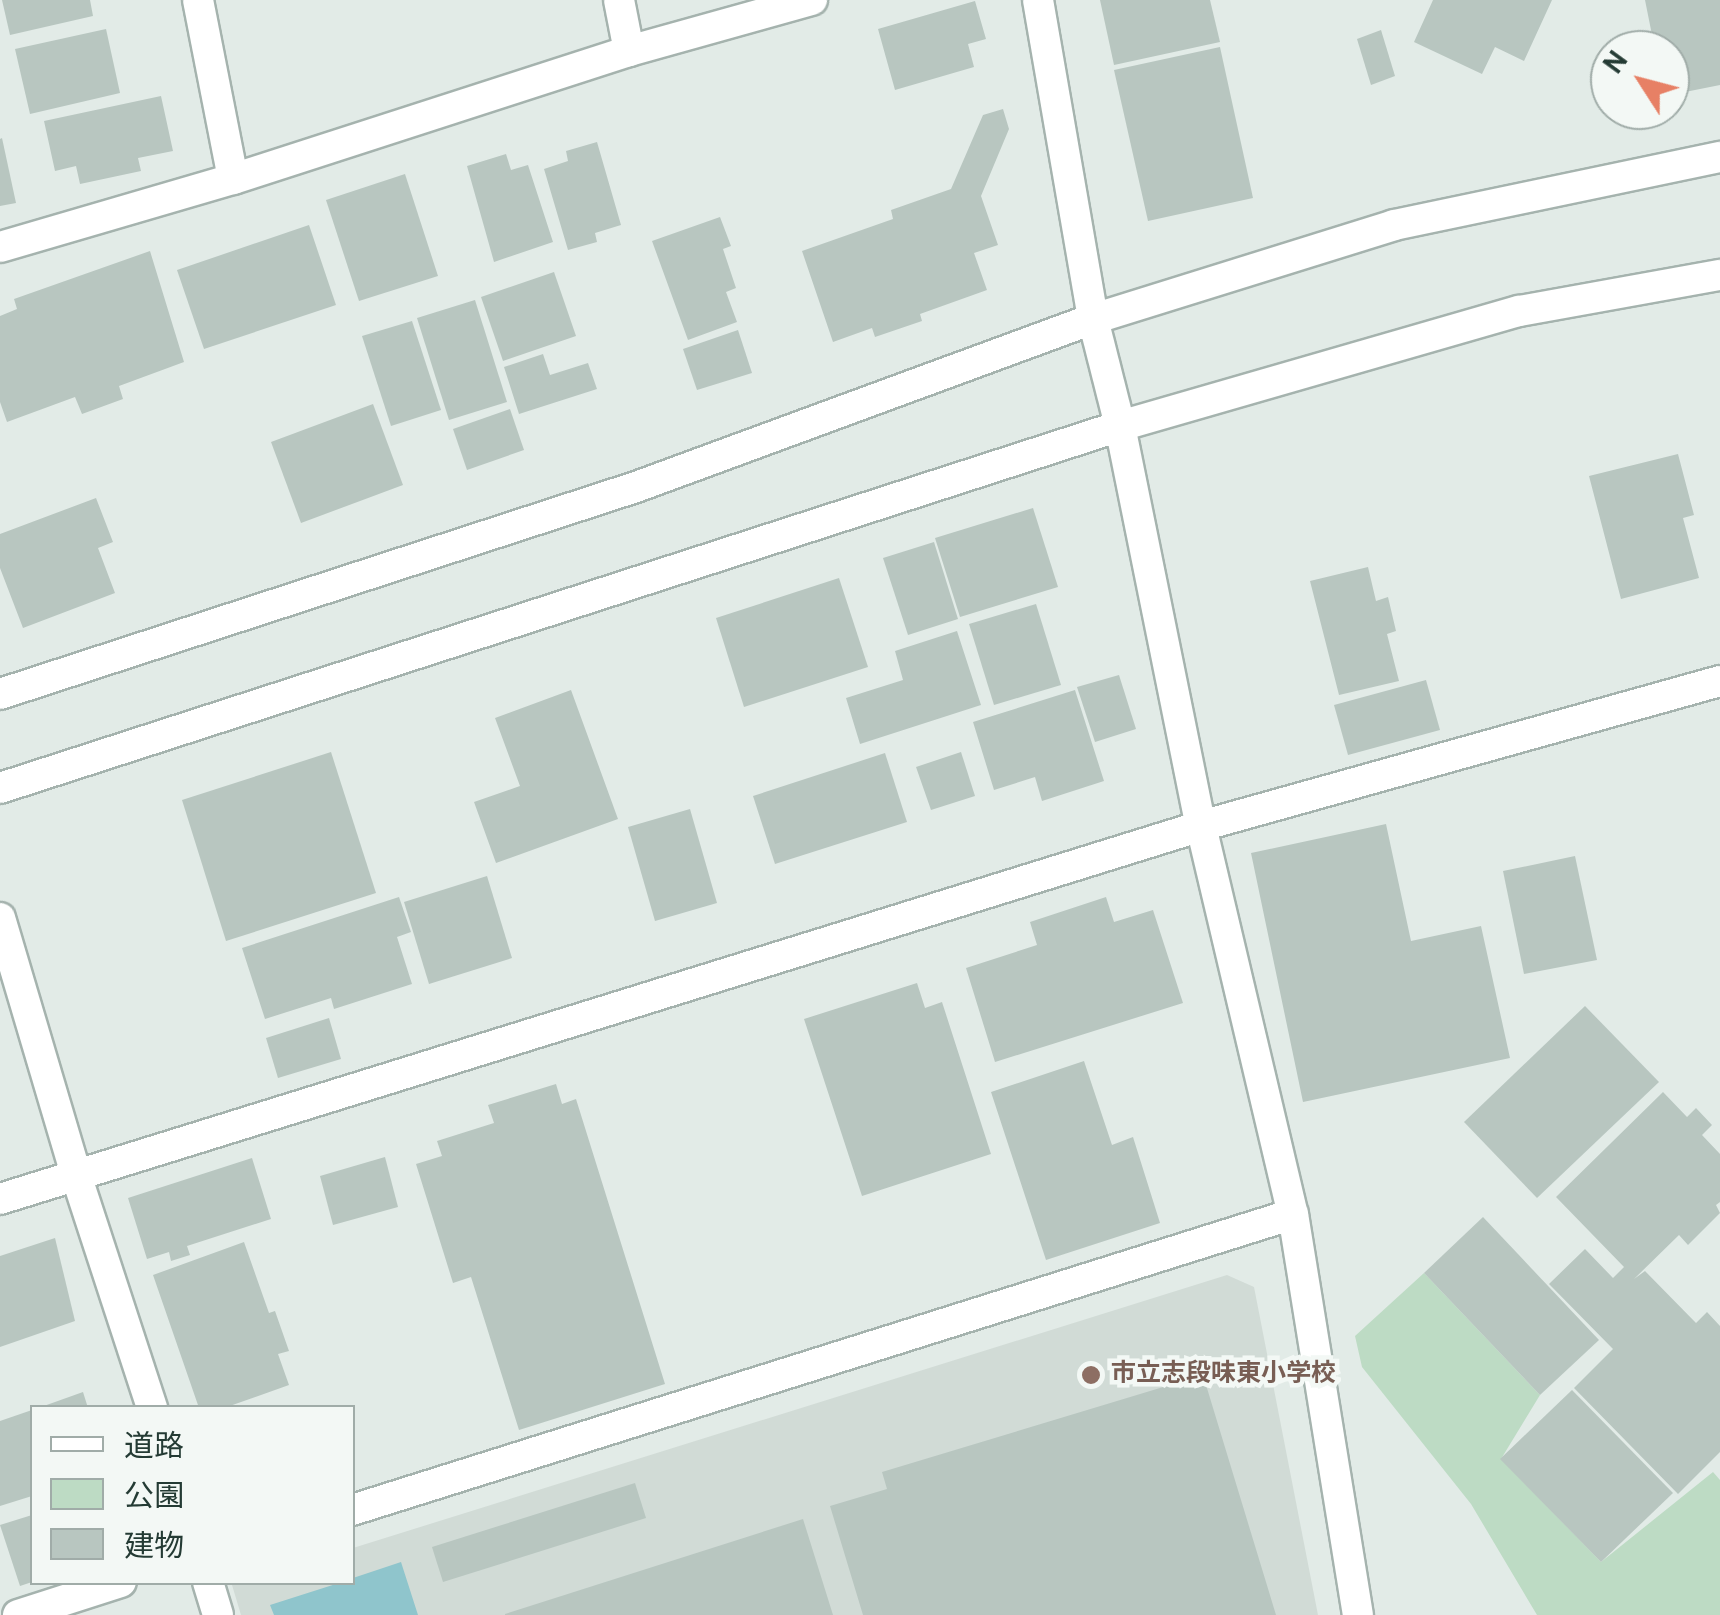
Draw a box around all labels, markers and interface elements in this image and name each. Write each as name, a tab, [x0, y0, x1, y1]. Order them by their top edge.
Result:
north arrow	[1590, 30, 1690, 130]
text: N	[1597, 45, 1638, 82]
place label: 市立志段味東小学校	[1111, 1360, 1336, 1390]
marker: 市立志段味東小学校	[1080, 1364, 1102, 1386]
legend	[30, 1405, 355, 1585]
text: 道路	[124, 1430, 184, 1467]
text: 公園	[124, 1480, 184, 1517]
text: 建物	[124, 1530, 184, 1567]

